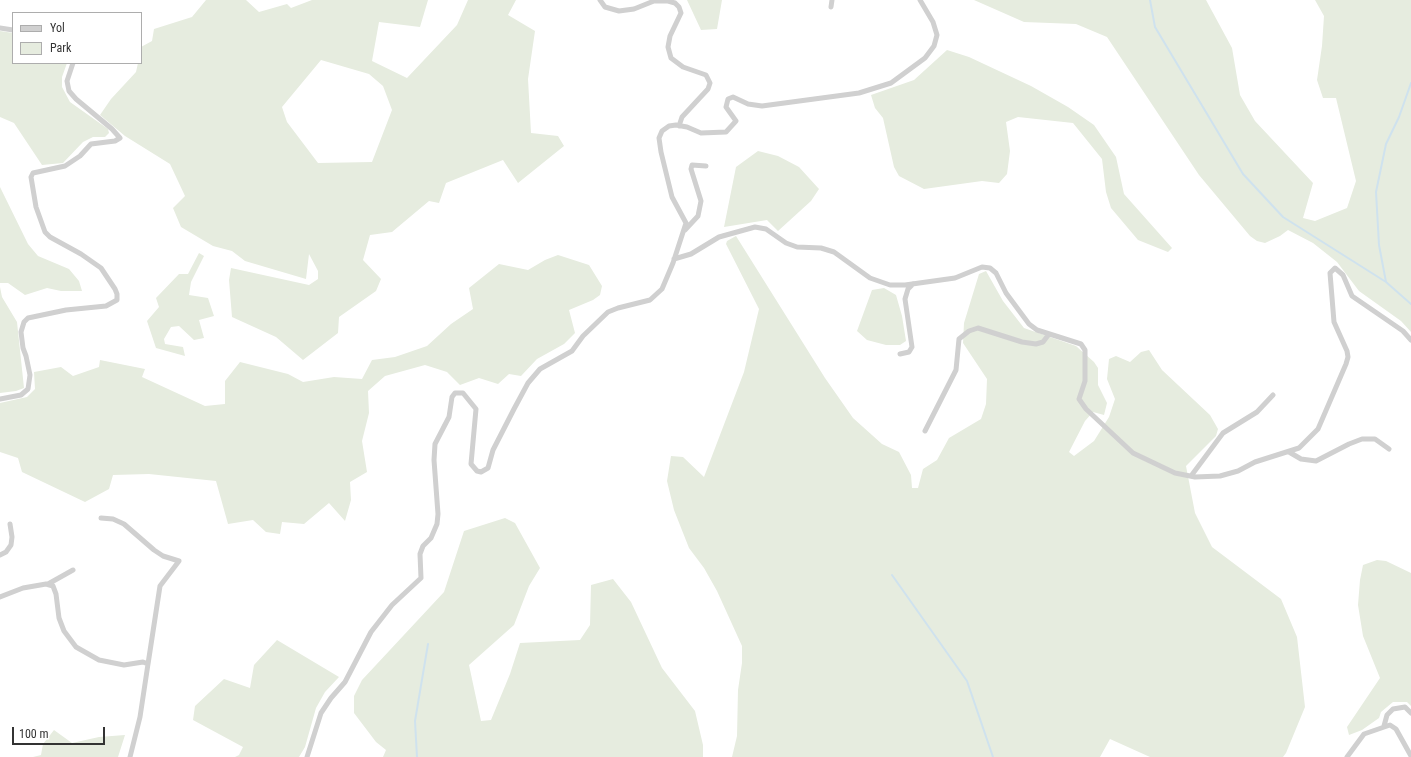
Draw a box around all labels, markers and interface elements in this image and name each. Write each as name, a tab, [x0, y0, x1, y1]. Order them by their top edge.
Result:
legend	[12, 12, 142, 64]
text: Yol	[50, 21, 65, 35]
text: Park	[50, 41, 71, 55]
scale bar	[14, 719, 107, 745]
text: 100 m	[19, 727, 49, 741]

